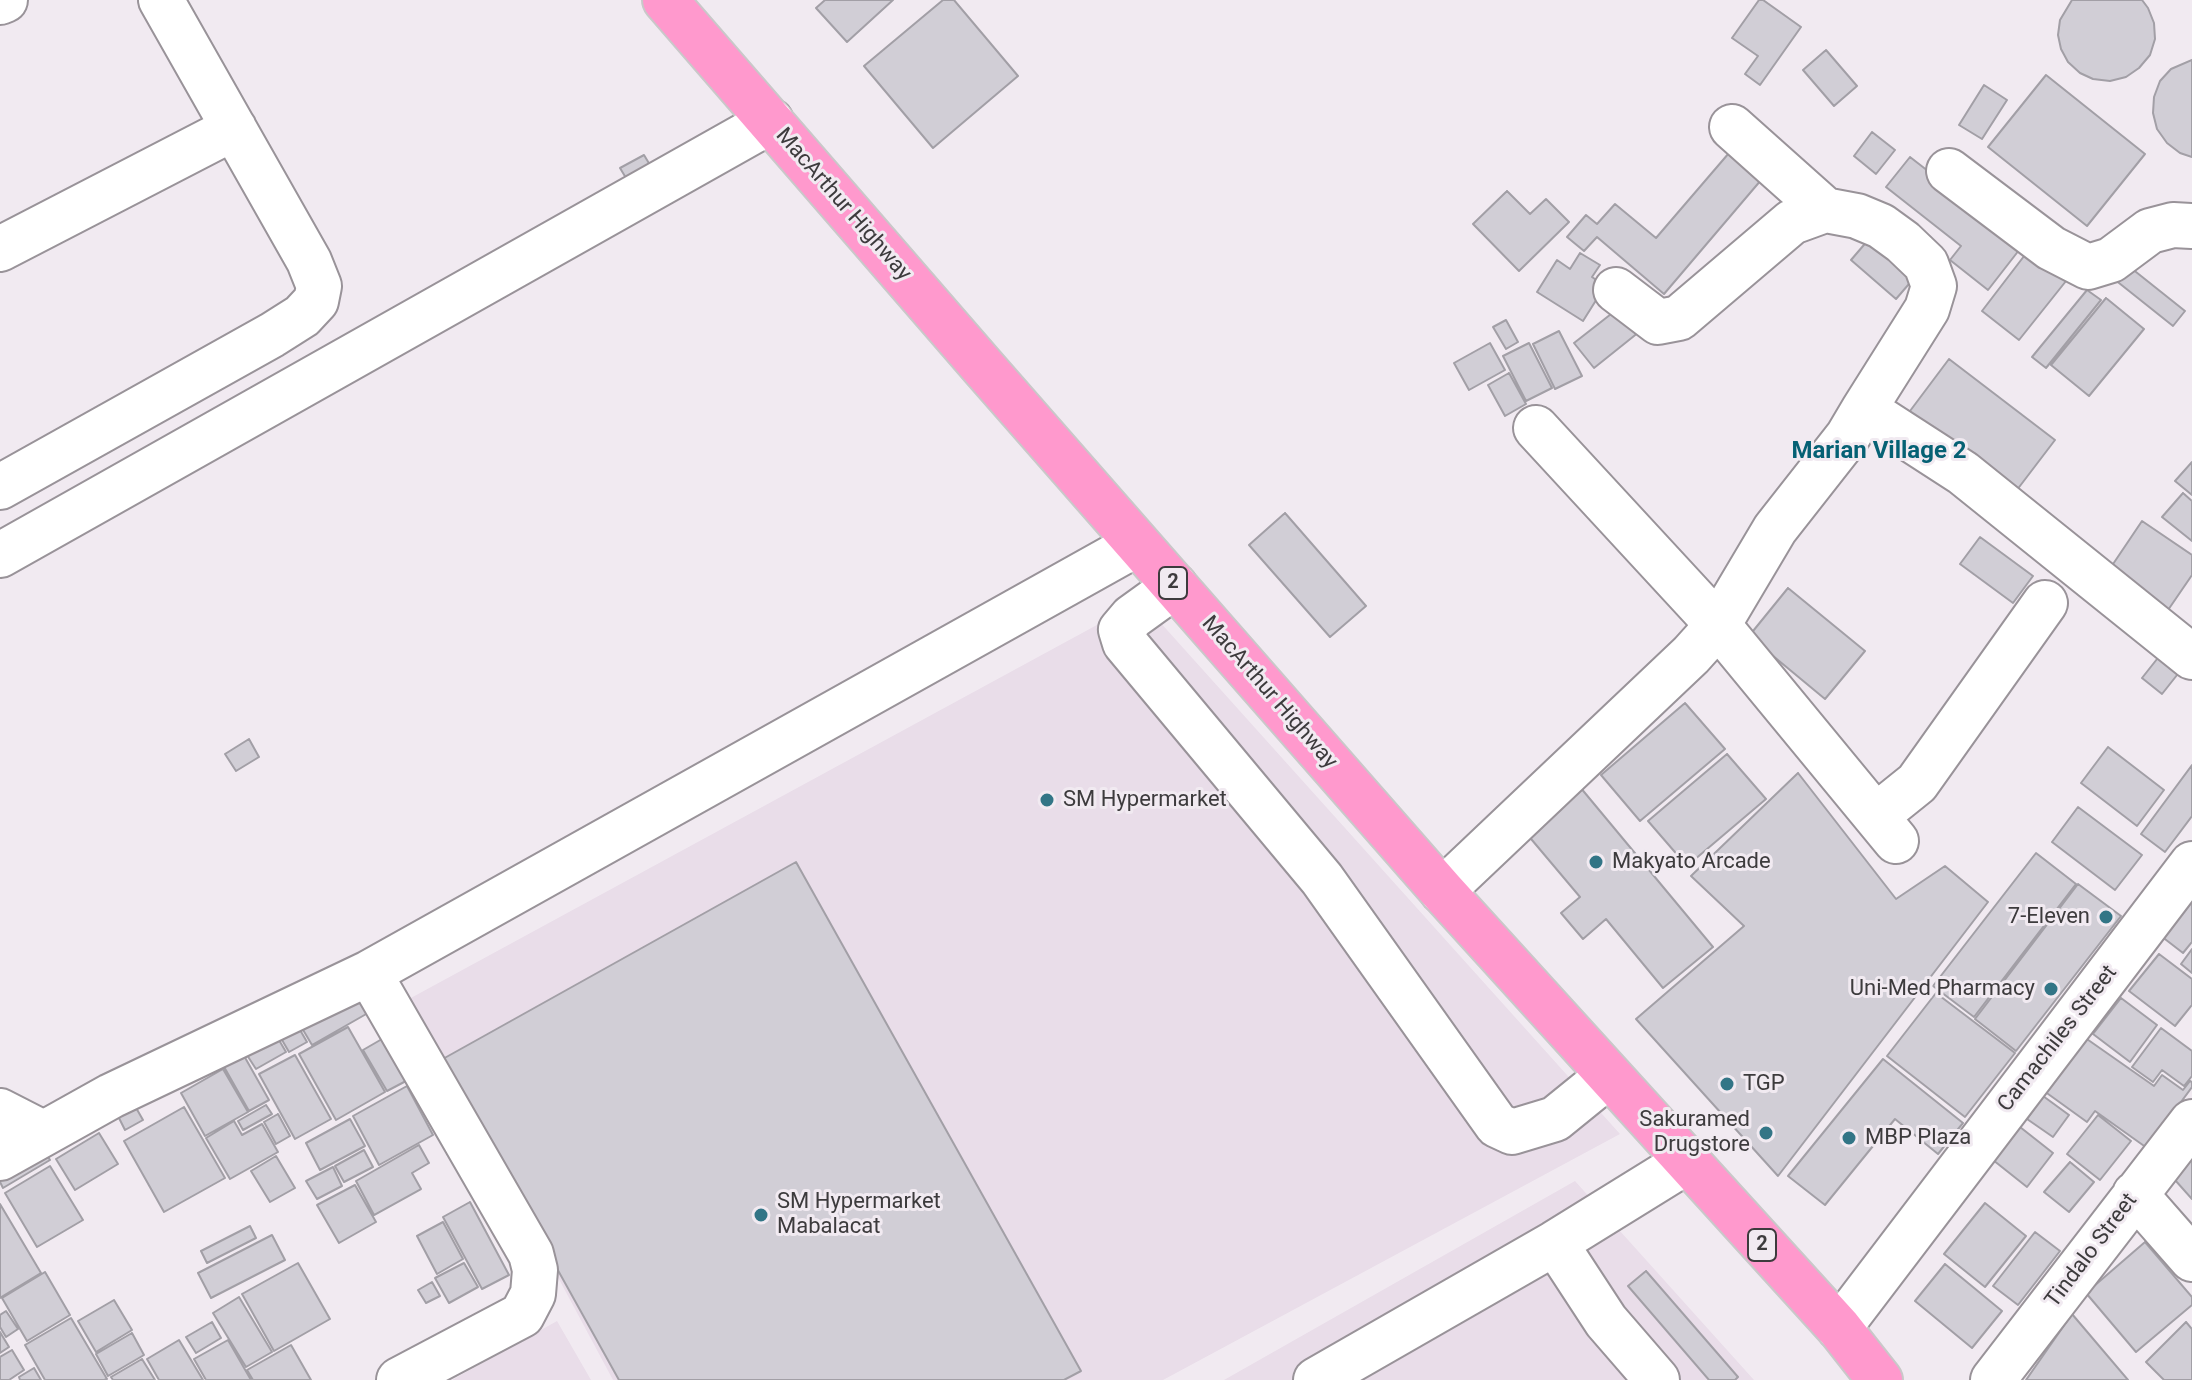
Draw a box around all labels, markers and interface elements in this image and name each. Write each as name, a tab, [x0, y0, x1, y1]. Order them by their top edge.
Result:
street label: MacArthur Highway	[770, 123, 916, 287]
district label: Marian Village 2	[1791, 438, 1967, 466]
road number: 2	[1159, 567, 1187, 599]
street label: MacArthur Highway	[1196, 611, 1342, 775]
place label: SM Hypermarket	[1063, 787, 1227, 813]
marker: SM Hypermarket	[1038, 791, 1056, 809]
place label: Makyato Arcade	[1612, 849, 1771, 875]
marker: Makyato Arcade	[1587, 853, 1605, 871]
place label: 7-Eleven	[2008, 904, 2090, 930]
marker: 7-Eleven	[2097, 908, 2115, 926]
street label: Camachiles Street	[1993, 961, 2123, 1117]
place label: Uni-Med Pharmacy	[1850, 976, 2035, 1002]
marker: Uni-Med Pharmacy	[2042, 980, 2060, 998]
place label: TGP	[1743, 1071, 1785, 1097]
marker: TGP	[1718, 1075, 1736, 1093]
place label: Sakuramed Drugstore	[1639, 1107, 1750, 1158]
marker: Sakuramed Drugstore	[1757, 1124, 1775, 1142]
place label: MBP Plaza	[1865, 1125, 1971, 1151]
marker: MBP Plaza	[1840, 1129, 1858, 1147]
place label: SM Hypermarket Mabalacat	[777, 1189, 941, 1240]
street label: Tindalo Street	[2040, 1189, 2144, 1313]
marker: SM Hypermarket Mabalacat	[752, 1206, 770, 1224]
road number: 2	[1748, 1229, 1776, 1261]

